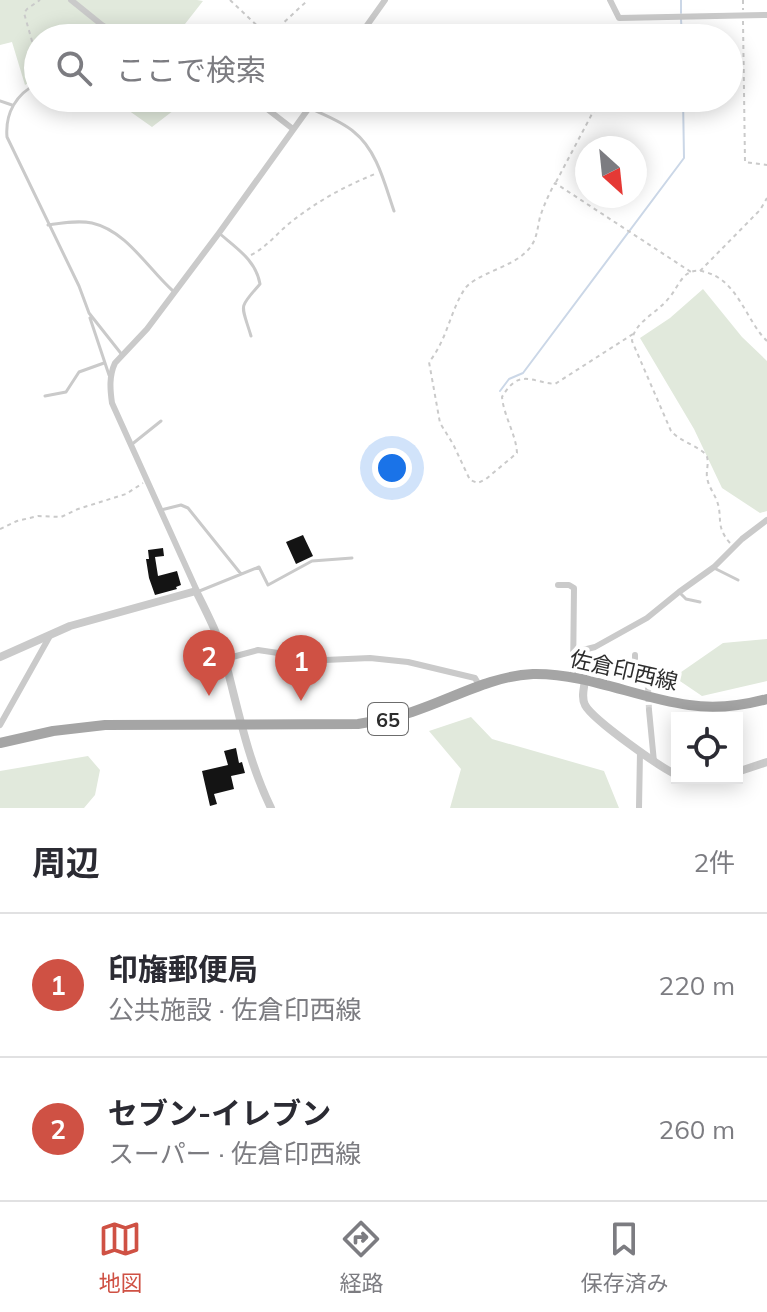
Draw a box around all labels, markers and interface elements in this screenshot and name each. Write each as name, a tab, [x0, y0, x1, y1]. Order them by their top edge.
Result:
search box	[24, 24, 743, 112]
icon: search	[52, 46, 96, 90]
text: ここで検索	[116, 51, 266, 89]
north arrow	[575, 136, 647, 208]
your location	[372, 448, 412, 488]
pin: 2	[183, 630, 235, 696]
pin: 1	[275, 635, 327, 701]
street label: 佐倉印西線	[567, 644, 681, 696]
road number: 65	[368, 703, 408, 735]
map controls	[671, 712, 743, 784]
button: locate	[671, 712, 743, 784]
text: 周辺	[32, 841, 100, 884]
text: 2件	[693, 846, 735, 879]
text: 印旛郵便局	[108, 950, 258, 988]
text: 1	[50, 969, 66, 1002]
text: 220 m	[659, 969, 735, 1002]
text: 公共施設 · 佐倉印西線	[108, 993, 362, 1026]
text: セブン-イレブン	[108, 1094, 331, 1132]
text: 2	[50, 1113, 66, 1146]
text: 260 m	[659, 1113, 735, 1146]
text: スーパー · 佐倉印西線	[108, 1137, 361, 1170]
tab: 地図	[98, 1217, 143, 1297]
tab: 経路	[339, 1217, 384, 1297]
tab: 保存済み	[580, 1217, 669, 1297]

